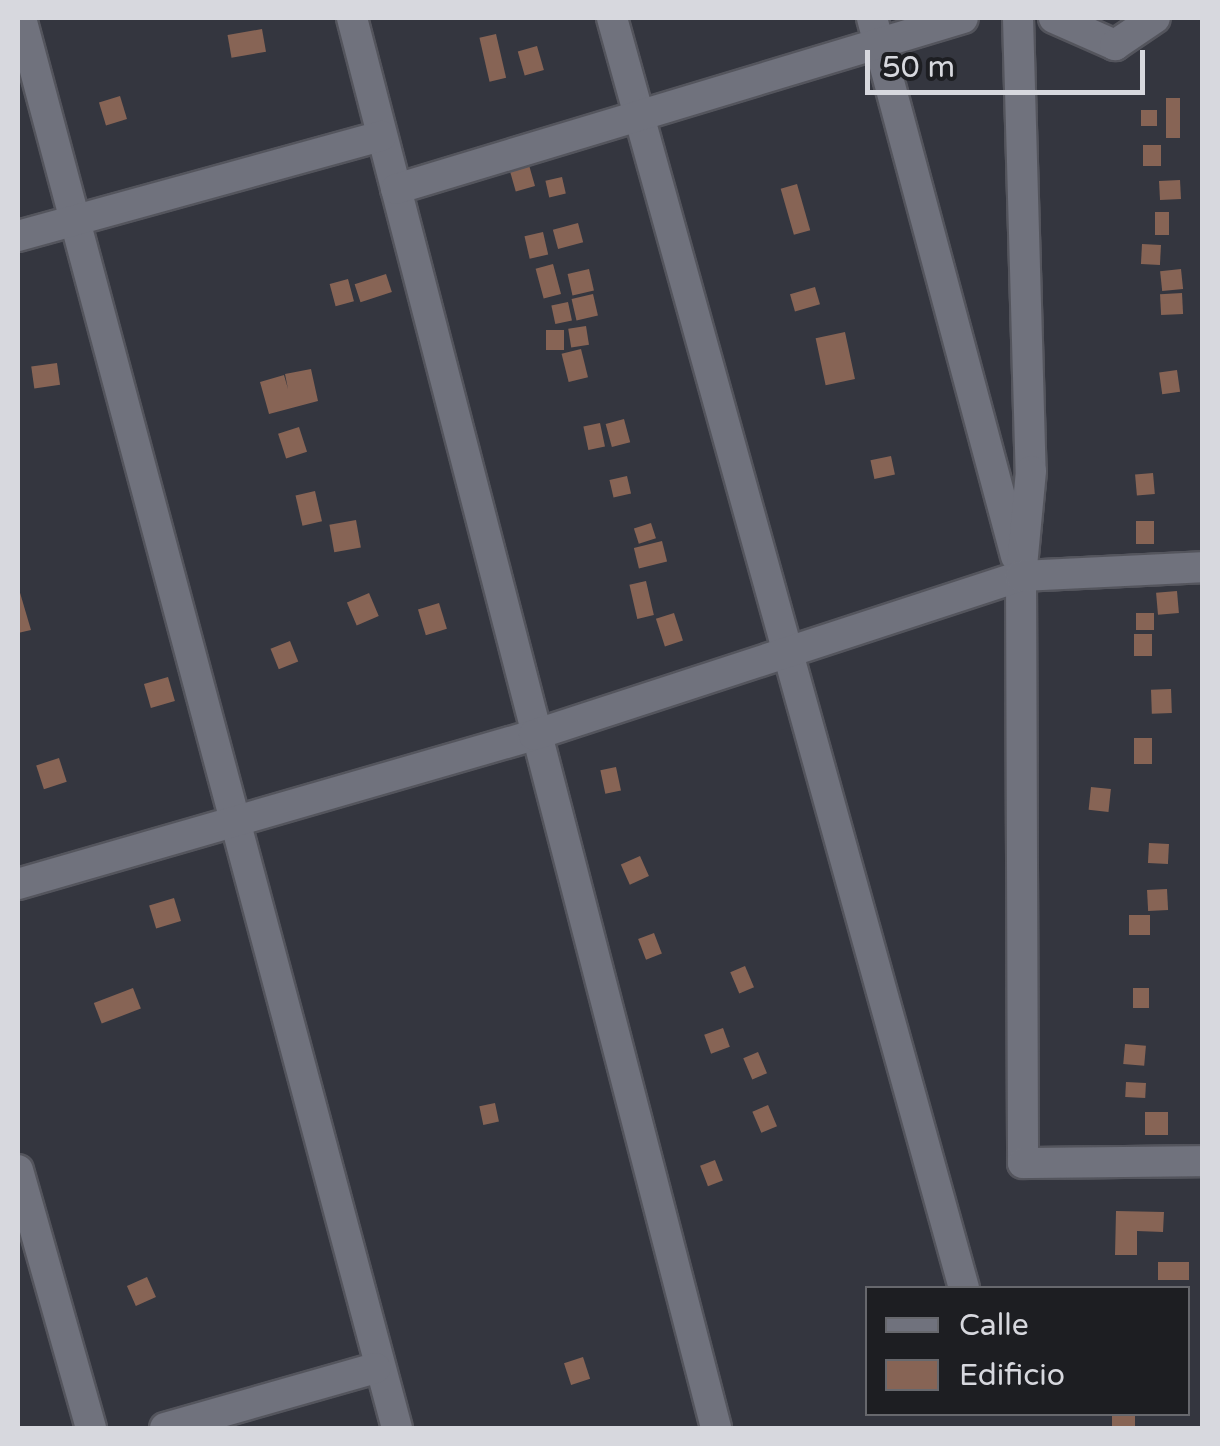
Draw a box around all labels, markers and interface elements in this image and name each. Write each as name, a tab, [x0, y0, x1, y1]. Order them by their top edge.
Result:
scale bar	[870, 30, 1150, 92]
text: 50 m	[882, 49, 955, 86]
legend	[865, 1286, 1190, 1416]
text: Calle	[959, 1307, 1029, 1344]
text: Edificio	[959, 1357, 1065, 1394]

